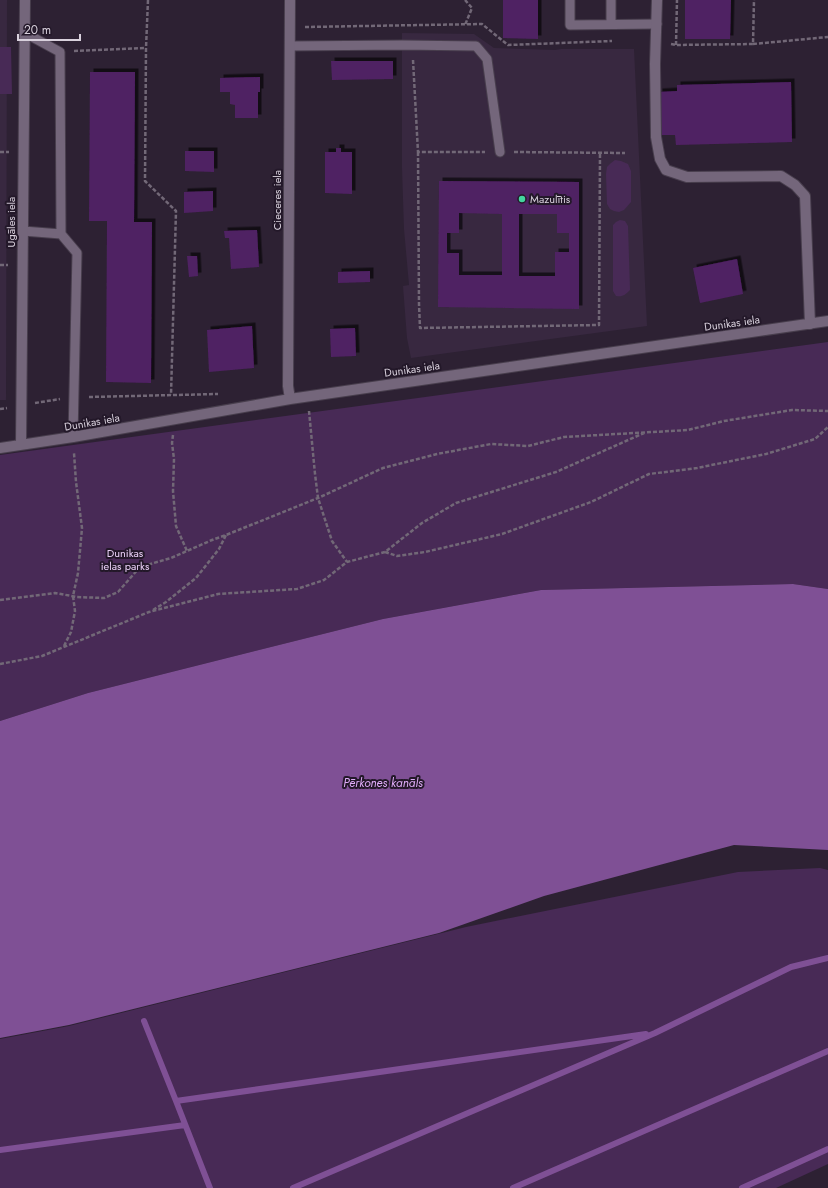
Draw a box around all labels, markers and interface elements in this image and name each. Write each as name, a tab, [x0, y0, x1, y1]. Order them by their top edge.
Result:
scale bar	[18, 16, 80, 42]
text: 20 m	[24, 21, 51, 39]
street label: Cieceres iela	[269, 170, 285, 230]
place label: Mazulītis	[530, 191, 571, 207]
marker: Mazulītis	[517, 194, 527, 204]
street label: Ugāles iela	[3, 197, 19, 247]
street label: Dunikas iela	[703, 311, 761, 335]
street label: Dunikas iela	[383, 357, 441, 381]
street label: Dunikas iela	[63, 409, 121, 435]
park label: Dunikas ielas parks	[101, 545, 150, 574]
water label: Pērkones kanāls	[343, 774, 423, 792]

